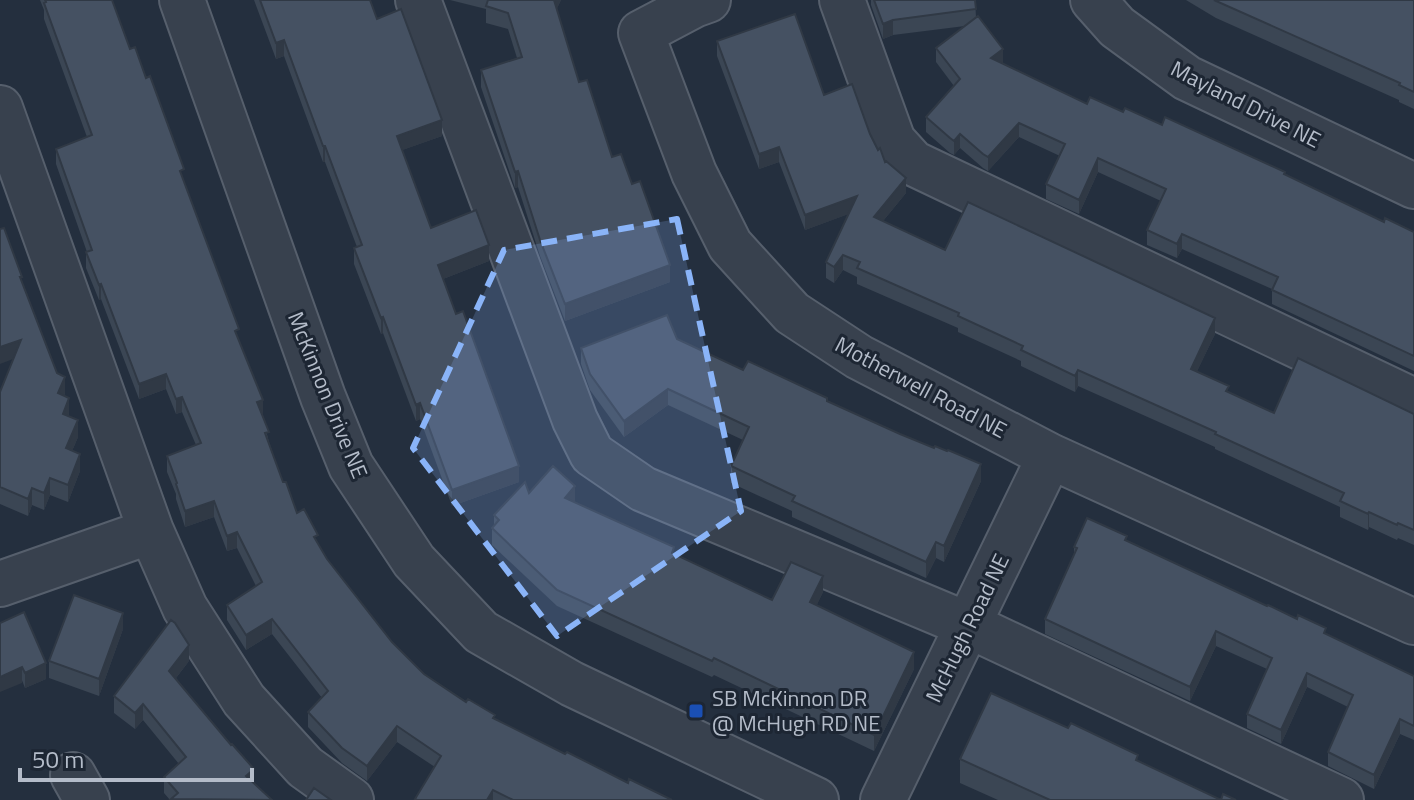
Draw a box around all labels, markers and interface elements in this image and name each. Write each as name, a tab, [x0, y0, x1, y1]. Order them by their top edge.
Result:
street label: Mayland Drive NE	[1165, 52, 1327, 156]
street label: McKinnon Drive NE	[279, 306, 377, 484]
street label: Motherwell Road NE	[829, 327, 1013, 447]
street label: McHugh Road NE	[916, 548, 1018, 708]
place label: SB McKinnon DR @ McHugh RD NE	[712, 681, 880, 740]
marker: SB McKinnon DR @ McHugh RD NE	[687, 702, 705, 720]
scale bar	[20, 732, 252, 782]
text: 50 m	[32, 741, 84, 777]

